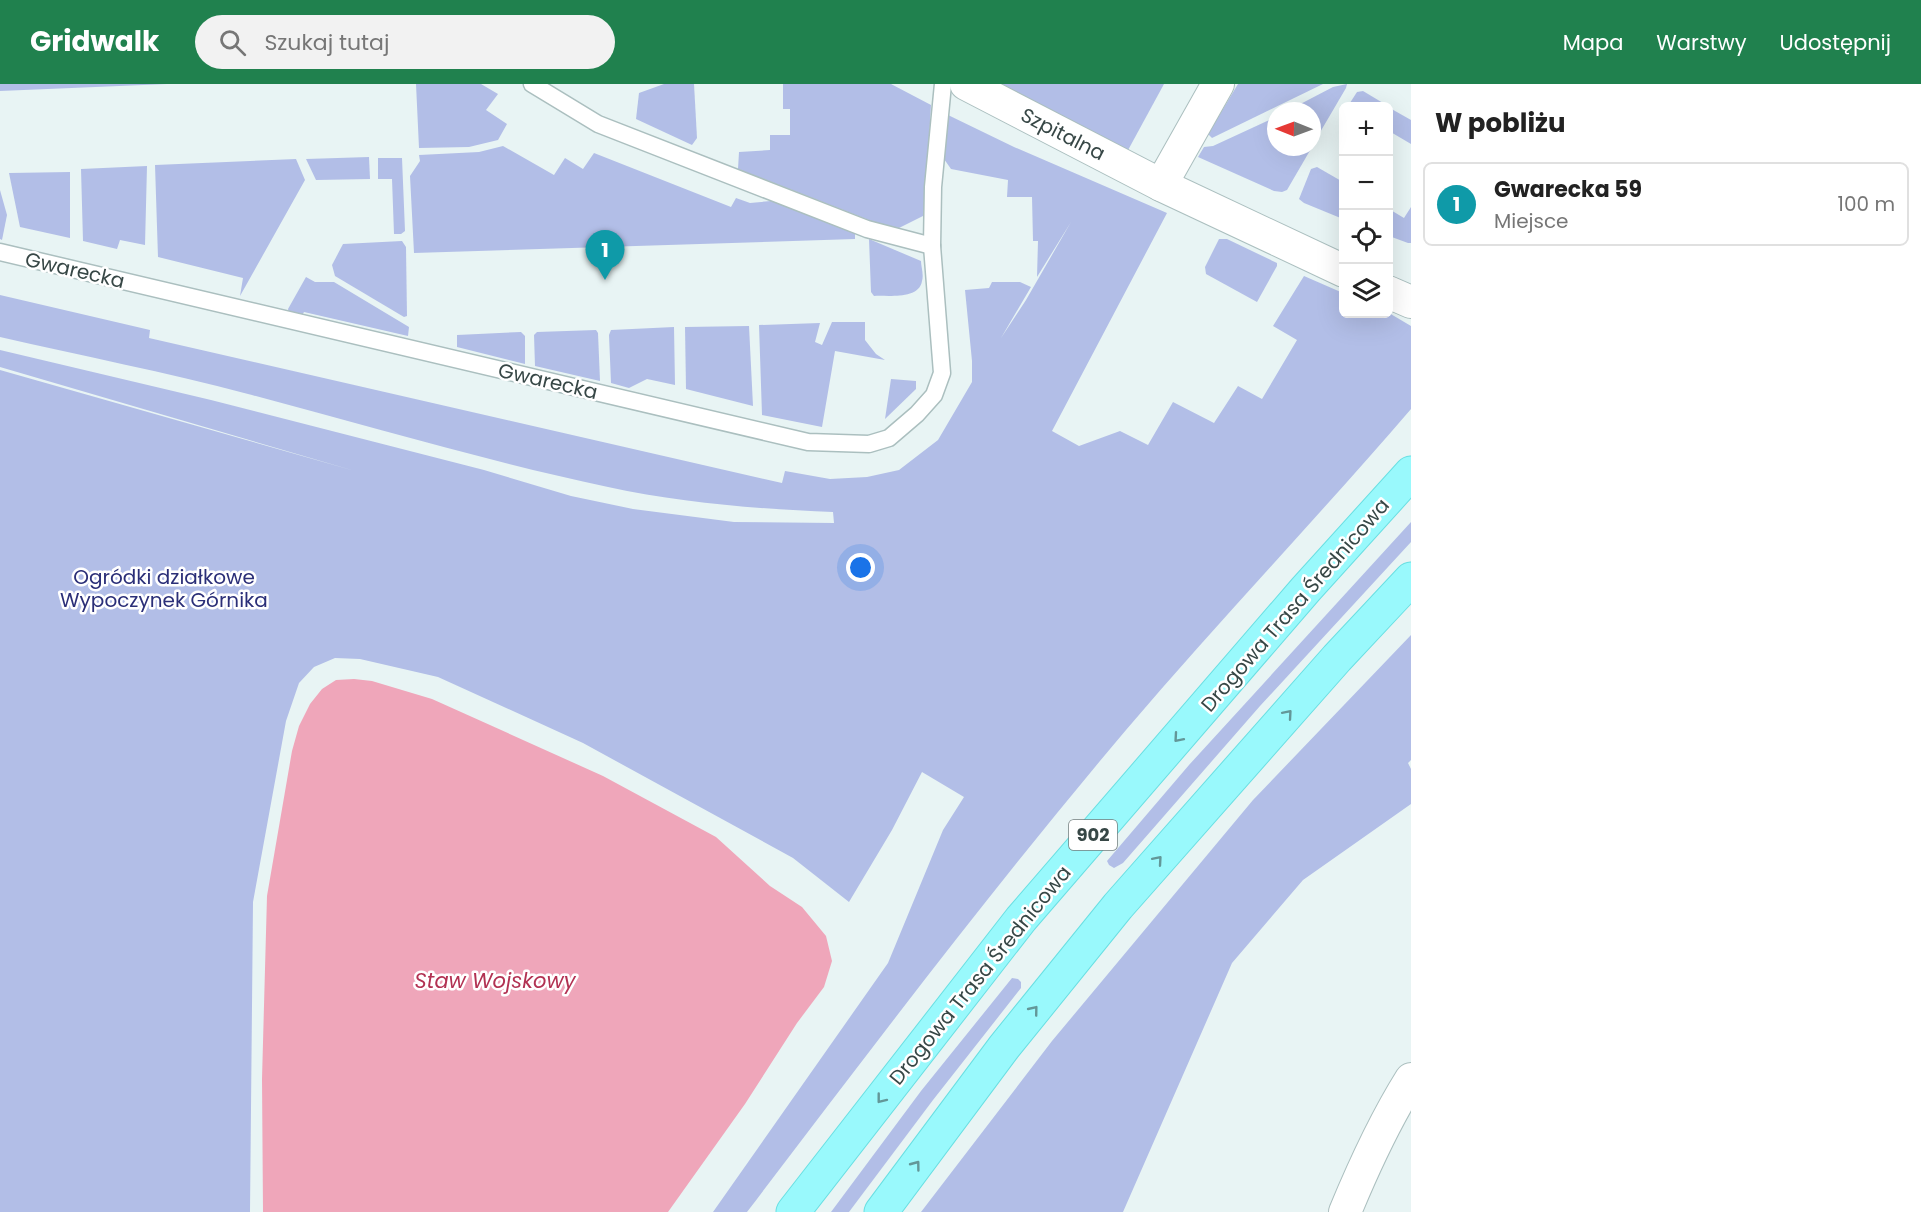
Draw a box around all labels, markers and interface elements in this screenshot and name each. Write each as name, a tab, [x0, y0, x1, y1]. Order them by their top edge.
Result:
search box	[195, 15, 615, 69]
text: Gridwalk	[30, 22, 159, 61]
icon: search	[216, 26, 249, 59]
text: Szukaj tutaj	[264, 27, 389, 58]
text: Mapa	[1563, 28, 1623, 57]
text: Warstwy	[1656, 28, 1747, 57]
text: Udostępnij	[1780, 28, 1891, 57]
street label: Szpitalna	[1016, 101, 1110, 167]
north arrow	[1267, 102, 1321, 156]
map controls	[1339, 102, 1393, 318]
button: +	[1339, 102, 1393, 156]
text: W pobliżu	[1435, 105, 1566, 141]
button: −	[1339, 156, 1393, 210]
text: Gwarecka 59	[1494, 174, 1642, 205]
text: 1	[1453, 190, 1460, 218]
text: 100 m	[1838, 190, 1895, 218]
text: Miejsce	[1494, 207, 1568, 235]
button: locate	[1339, 210, 1393, 264]
pin: 1	[586, 230, 624, 280]
street label: Gwarecka	[22, 245, 128, 295]
button: layers	[1339, 264, 1393, 318]
street label: Gwarecka	[495, 356, 601, 406]
street label: Drogowa Trasa Średnicowa	[1194, 492, 1396, 718]
your location	[846, 553, 875, 582]
park label: Ogródki działkowe Wypoczynek Górnika	[60, 563, 268, 614]
one-way arrow	[1281, 710, 1292, 721]
one-way arrow	[1174, 731, 1185, 742]
road number: 902	[1069, 820, 1117, 850]
one-way arrow	[1151, 856, 1162, 867]
street label: Drogowa Trasa Średnicowa	[883, 859, 1077, 1091]
water label: Staw Wojskowy	[415, 966, 577, 995]
one-way arrow	[1027, 1006, 1038, 1017]
one-way arrow	[877, 1093, 888, 1104]
one-way arrow	[908, 1161, 919, 1172]

